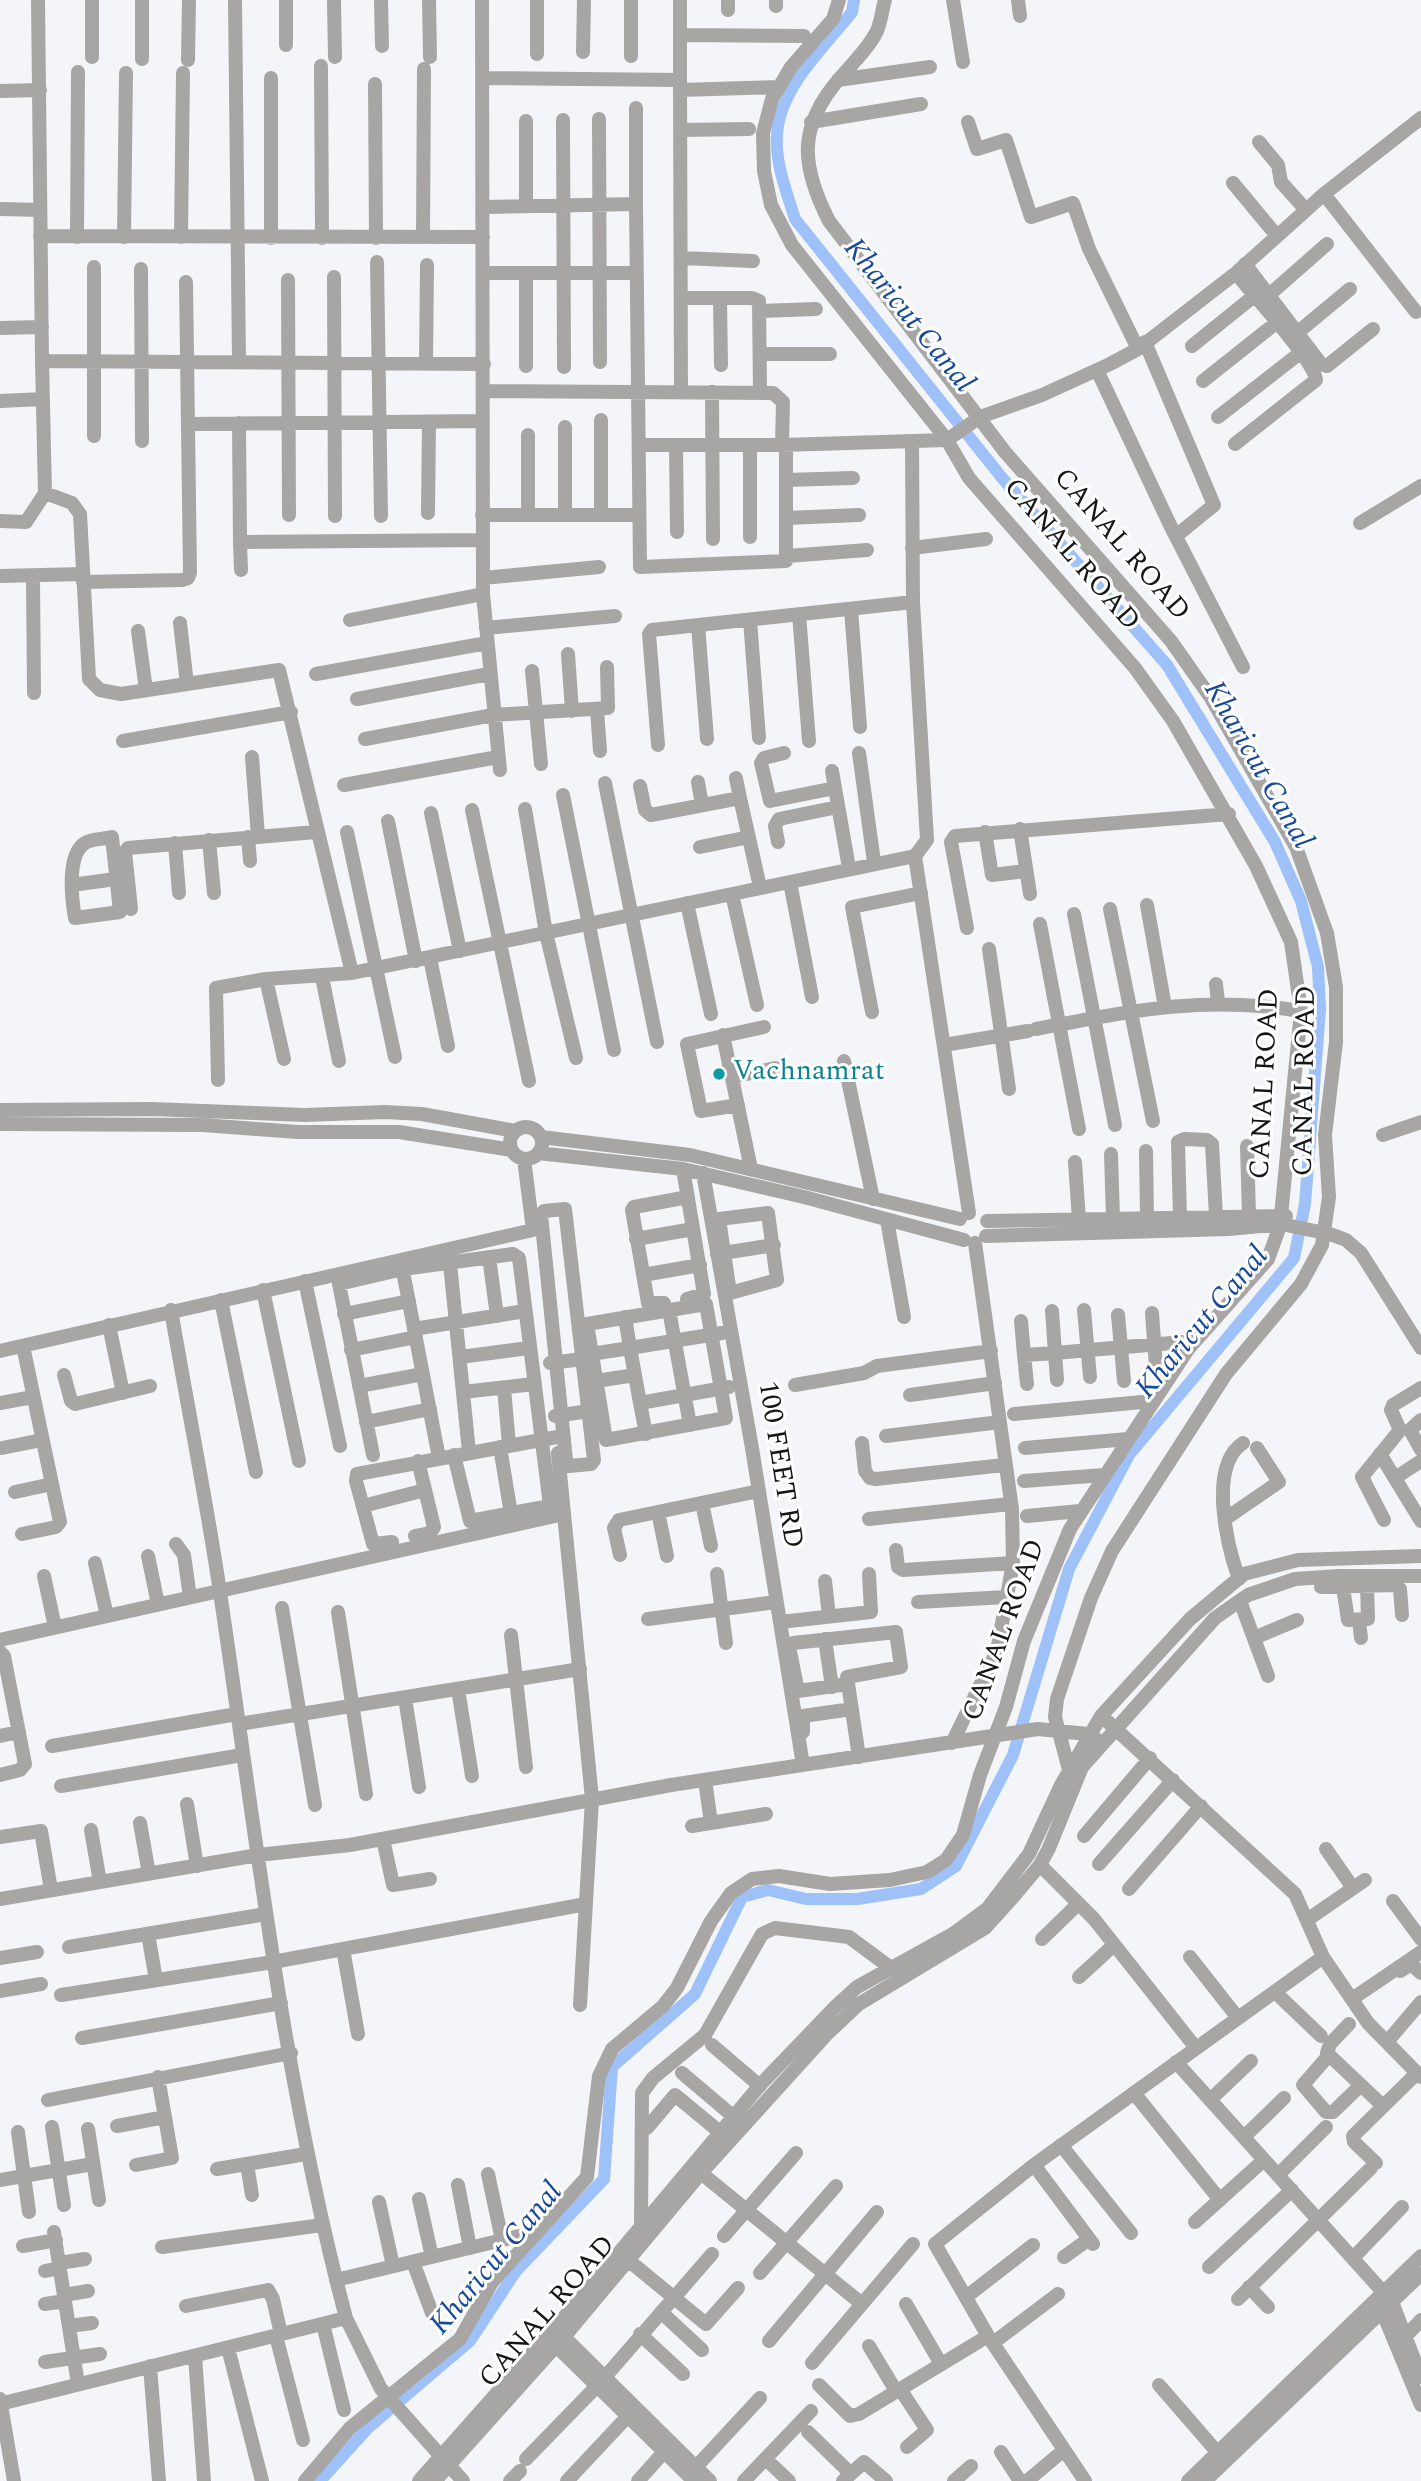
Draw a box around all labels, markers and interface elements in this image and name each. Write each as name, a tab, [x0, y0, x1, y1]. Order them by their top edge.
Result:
water label: Kharicut Canal	[834, 233, 980, 401]
street label: CANAL ROAD	[1045, 463, 1195, 629]
street label: CANAL ROAD	[995, 473, 1145, 639]
water label: Kharicut Canal	[1193, 676, 1319, 856]
street label: CANAL ROAD	[1289, 985, 1325, 1177]
street label: CANAL ROAD	[1245, 988, 1289, 1180]
place label: Vachnamrat	[733, 1057, 885, 1091]
marker: Vachnamrat	[711, 1066, 727, 1082]
water label: Kharicut Canal	[1130, 1240, 1278, 1408]
street label: 100 FEET RD	[748, 1379, 808, 1551]
street label: CANAL ROAD	[958, 1536, 1054, 1726]
water label: Kharicut Canal	[424, 2176, 572, 2344]
street label: CANAL ROAD	[474, 2230, 624, 2396]

